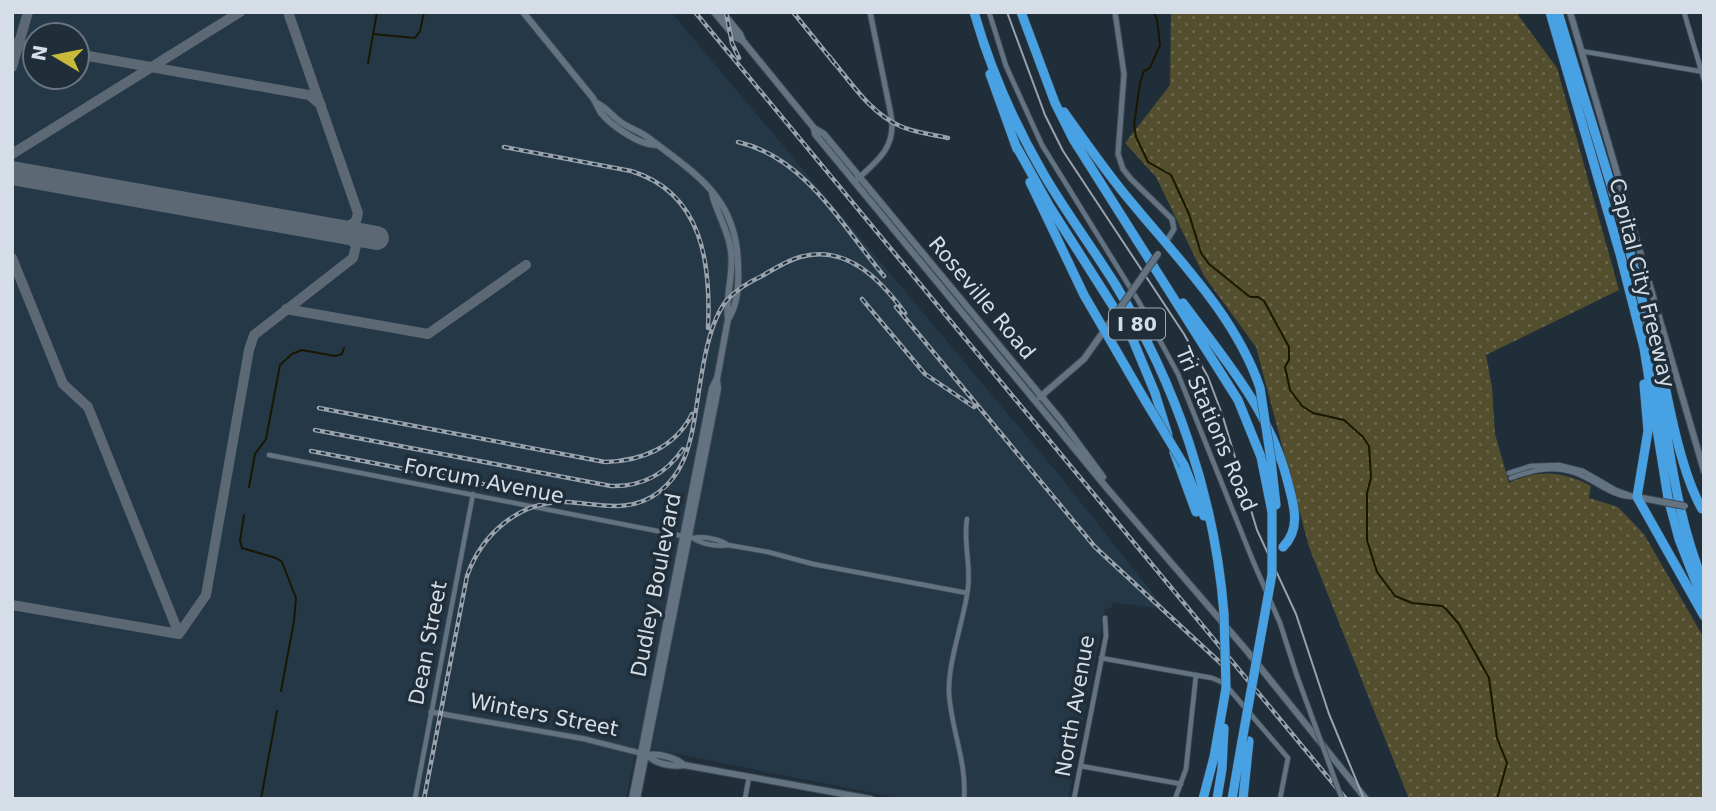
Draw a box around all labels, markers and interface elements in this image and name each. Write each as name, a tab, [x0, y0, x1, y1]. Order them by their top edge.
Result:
north arrow	[21, 21, 91, 91]
text: N	[27, 43, 51, 63]
street label: Capital City Freeway	[1604, 176, 1680, 390]
street label: Roseville Road	[924, 232, 1040, 364]
road number: I 80	[1109, 308, 1165, 340]
street label: Tri Stations Road	[1170, 342, 1261, 515]
street label: Forcum Avenue	[402, 454, 566, 508]
street label: Dudley Boulevard	[626, 491, 686, 679]
street label: Dean Street	[404, 579, 452, 707]
street label: North Avenue	[1051, 633, 1099, 779]
street label: Winters Street	[468, 689, 620, 741]

